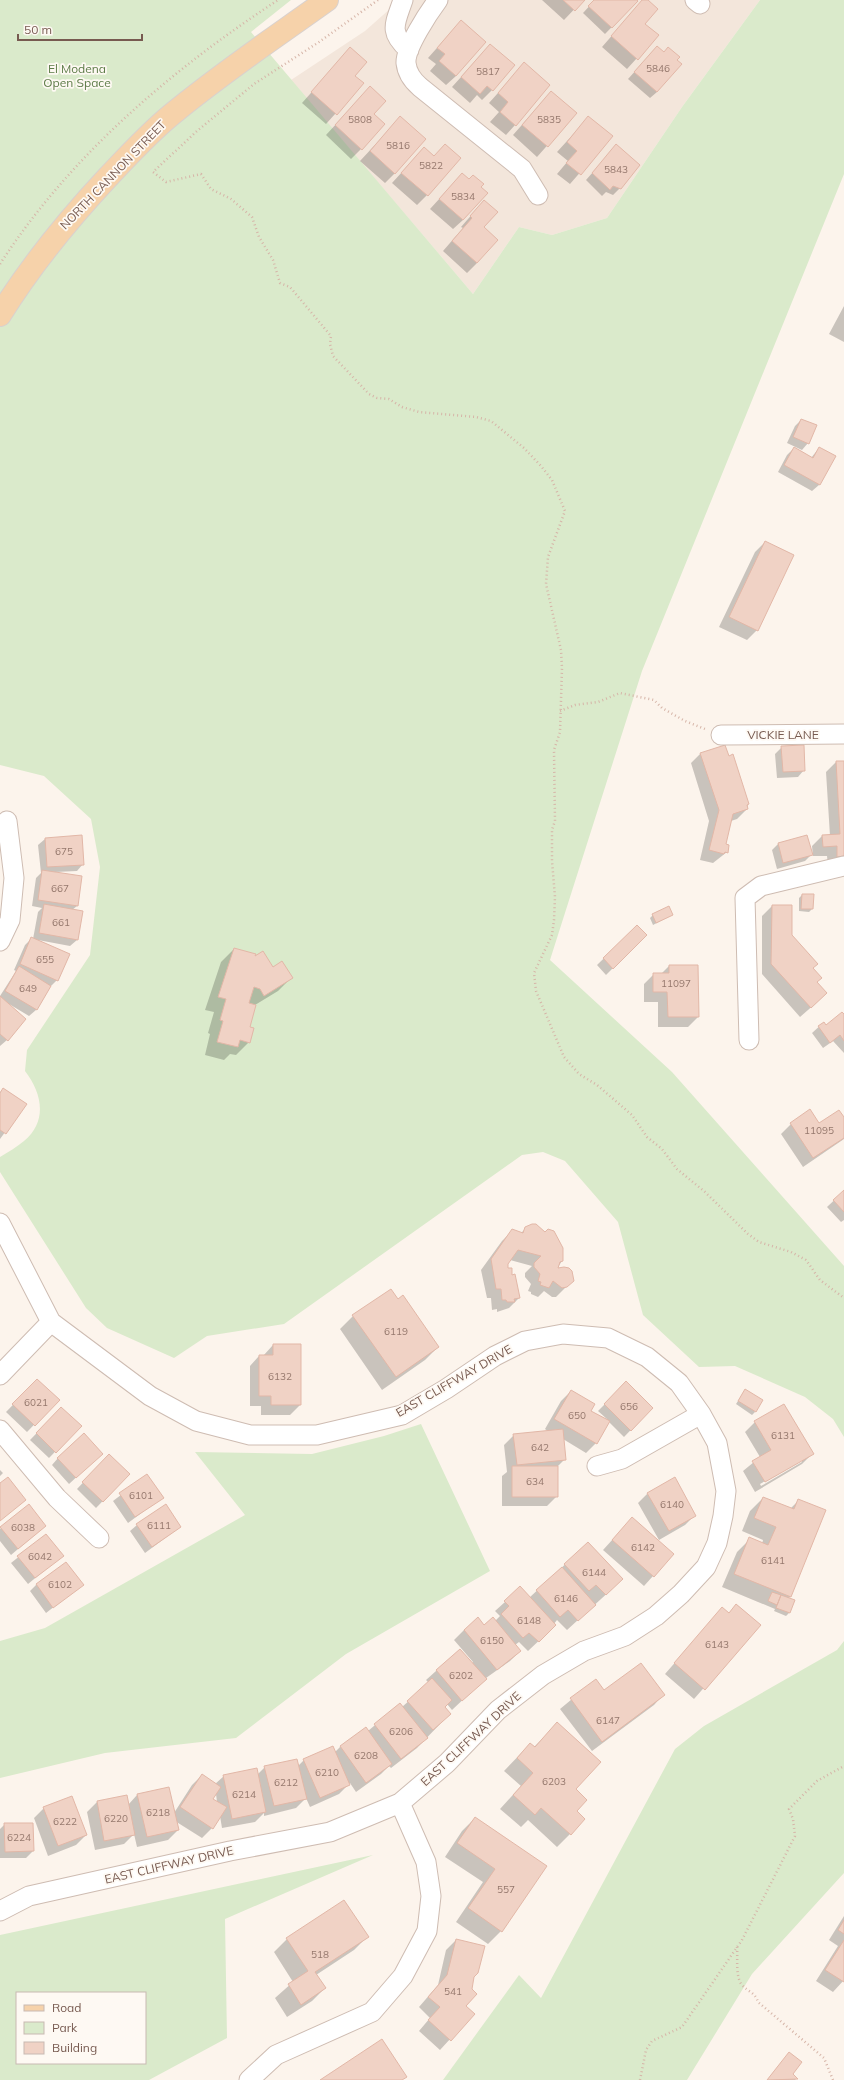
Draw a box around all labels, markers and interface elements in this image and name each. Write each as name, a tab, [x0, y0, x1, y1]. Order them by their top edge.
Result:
scale bar	[18, 16, 142, 42]
text: 50 m	[24, 22, 52, 37]
park label: El Modena Open Space	[43, 61, 111, 90]
house number: 5846	[646, 62, 670, 75]
house number: 5817	[476, 65, 500, 78]
house number: 5808	[348, 113, 372, 126]
house number: 5835	[537, 113, 561, 126]
street label: NORTH CANNON STREET	[57, 116, 169, 232]
house number: 5816	[386, 139, 410, 152]
house number: 5822	[419, 159, 443, 172]
house number: 5843	[604, 163, 628, 176]
house number: 5834	[451, 190, 475, 203]
street label: VICKIE LANE	[747, 727, 819, 742]
house number: 675	[55, 845, 73, 858]
house number: 667	[51, 882, 69, 895]
house number: 661	[52, 916, 70, 929]
house number: 655	[36, 953, 54, 966]
house number: 11097	[661, 977, 691, 990]
house number: 649	[19, 982, 37, 995]
house number: 11095	[804, 1124, 834, 1137]
house number: 6119	[384, 1325, 408, 1338]
street label: EAST CLIFFWAY DRIVE	[393, 1341, 515, 1420]
house number: 6132	[268, 1370, 292, 1383]
house number: 6021	[24, 1396, 48, 1409]
house number: 656	[620, 1400, 638, 1413]
house number: 650	[568, 1409, 586, 1422]
house number: 6131	[771, 1429, 795, 1442]
house number: 642	[531, 1441, 549, 1454]
house number: 634	[526, 1475, 544, 1488]
house number: 6101	[129, 1489, 153, 1502]
house number: 6140	[660, 1498, 684, 1511]
house number: 6111	[147, 1519, 171, 1532]
house number: 6038	[11, 1521, 35, 1534]
house number: 6142	[631, 1541, 655, 1554]
house number: 6042	[28, 1550, 52, 1563]
house number: 6141	[761, 1554, 785, 1567]
house number: 6144	[582, 1566, 606, 1579]
house number: 6102	[48, 1578, 72, 1591]
house number: 6146	[554, 1592, 578, 1605]
house number: 6148	[517, 1614, 541, 1627]
house number: 6150	[480, 1634, 504, 1647]
house number: 6143	[705, 1638, 729, 1651]
house number: 6202	[449, 1669, 473, 1682]
street label: EAST CLIFFWAY DRIVE	[417, 1688, 524, 1789]
house number: 6147	[596, 1714, 620, 1727]
house number: 6206	[389, 1725, 413, 1738]
house number: 6208	[354, 1749, 378, 1762]
house number: 6210	[315, 1766, 339, 1779]
house number: 6203	[542, 1775, 566, 1788]
house number: 6212	[274, 1776, 298, 1789]
house number: 6214	[232, 1788, 256, 1801]
house number: 6218	[146, 1806, 170, 1819]
house number: 6220	[104, 1812, 128, 1825]
house number: 6222	[53, 1815, 77, 1828]
house number: 6224	[7, 1831, 31, 1844]
street label: EAST CLIFFWAY DRIVE	[103, 1842, 235, 1887]
house number: 557	[497, 1883, 515, 1896]
house number: 518	[311, 1948, 329, 1961]
house number: 541	[444, 1985, 462, 1998]
legend	[16, 1992, 146, 2064]
text: Road	[52, 2000, 81, 2015]
text: Park	[52, 2020, 78, 2035]
text: Building	[52, 2040, 97, 2055]

